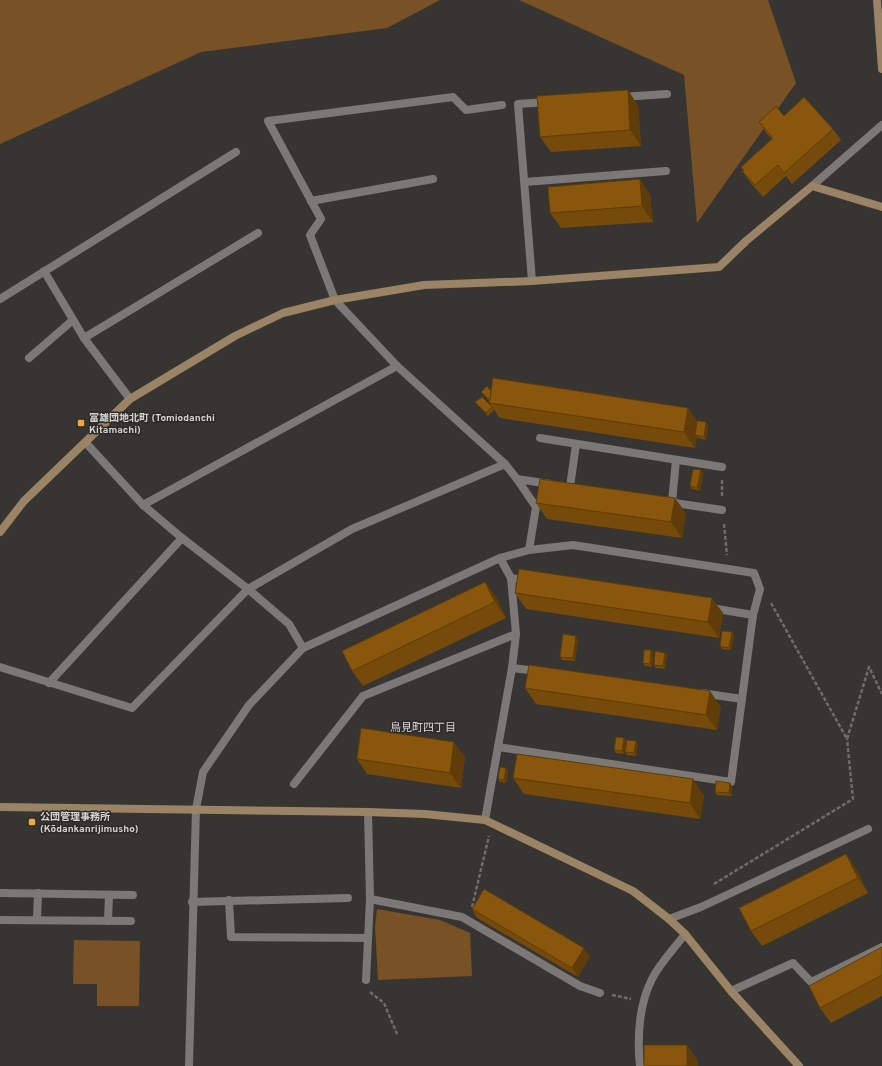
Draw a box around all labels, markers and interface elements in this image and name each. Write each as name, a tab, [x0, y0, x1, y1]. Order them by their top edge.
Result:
place label: 富雄団地北町 (Tomiodanchi Kitamachi)	[89, 412, 215, 437]
marker: 富雄団地北町 (Tomiodanchi Kitamachi)	[76, 418, 86, 428]
district label: 鳥見町四丁目	[390, 721, 456, 735]
place label: 公団管理事務所 (Kōdankanrijimusho)	[40, 811, 139, 836]
marker: 公団管理事務所 (Kōdankanrijimusho)	[27, 817, 37, 827]

